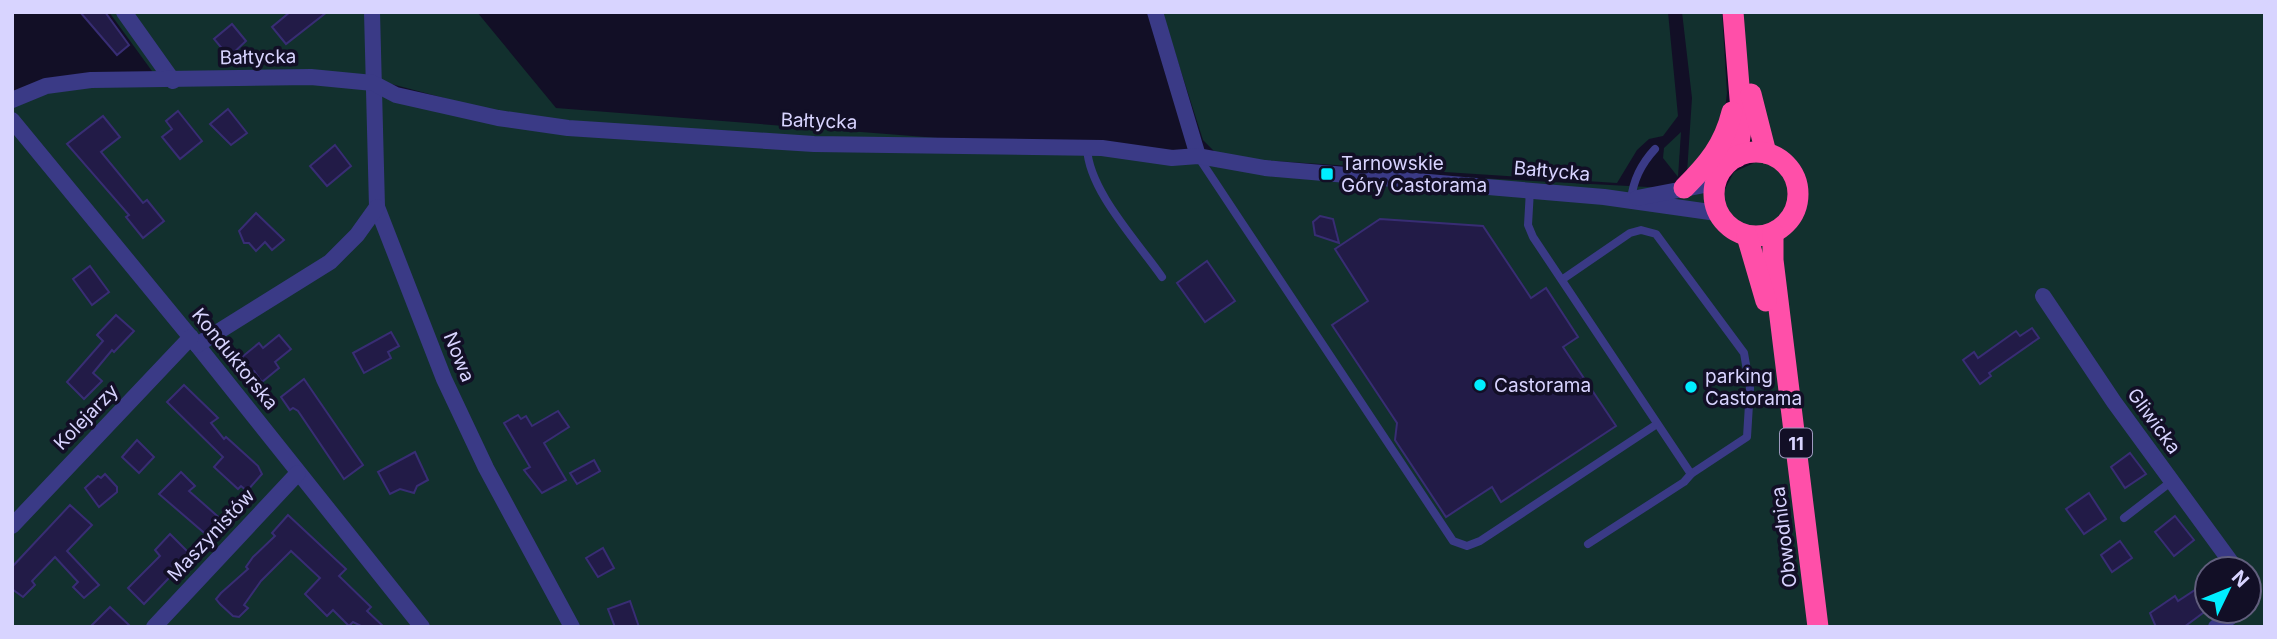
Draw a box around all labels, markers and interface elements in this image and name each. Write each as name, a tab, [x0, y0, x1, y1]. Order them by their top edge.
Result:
street label: Bałtycka	[219, 45, 297, 69]
street label: Bałtycka	[780, 108, 858, 134]
place label: Tarnowskie Góry Castorama	[1341, 152, 1487, 197]
street label: Bałtycka	[1513, 156, 1591, 186]
marker: Tarnowskie Góry Castorama	[1319, 166, 1335, 182]
street label: Konduktorska	[187, 304, 283, 414]
street label: Nowa	[439, 329, 479, 385]
place label: parking Castorama	[1705, 365, 1802, 410]
place label: Castorama	[1494, 374, 1591, 397]
marker: Castorama	[1472, 377, 1488, 393]
street label: Kolejarzy	[49, 379, 123, 455]
marker: parking Castorama	[1683, 379, 1699, 395]
street label: Gliwicka	[2123, 384, 2185, 458]
road number: 11	[1780, 428, 1812, 458]
street label: Maszynistów	[163, 484, 259, 586]
street label: Obwodnica	[1766, 485, 1802, 589]
north arrow	[2193, 555, 2263, 625]
text: N	[2227, 566, 2253, 592]

